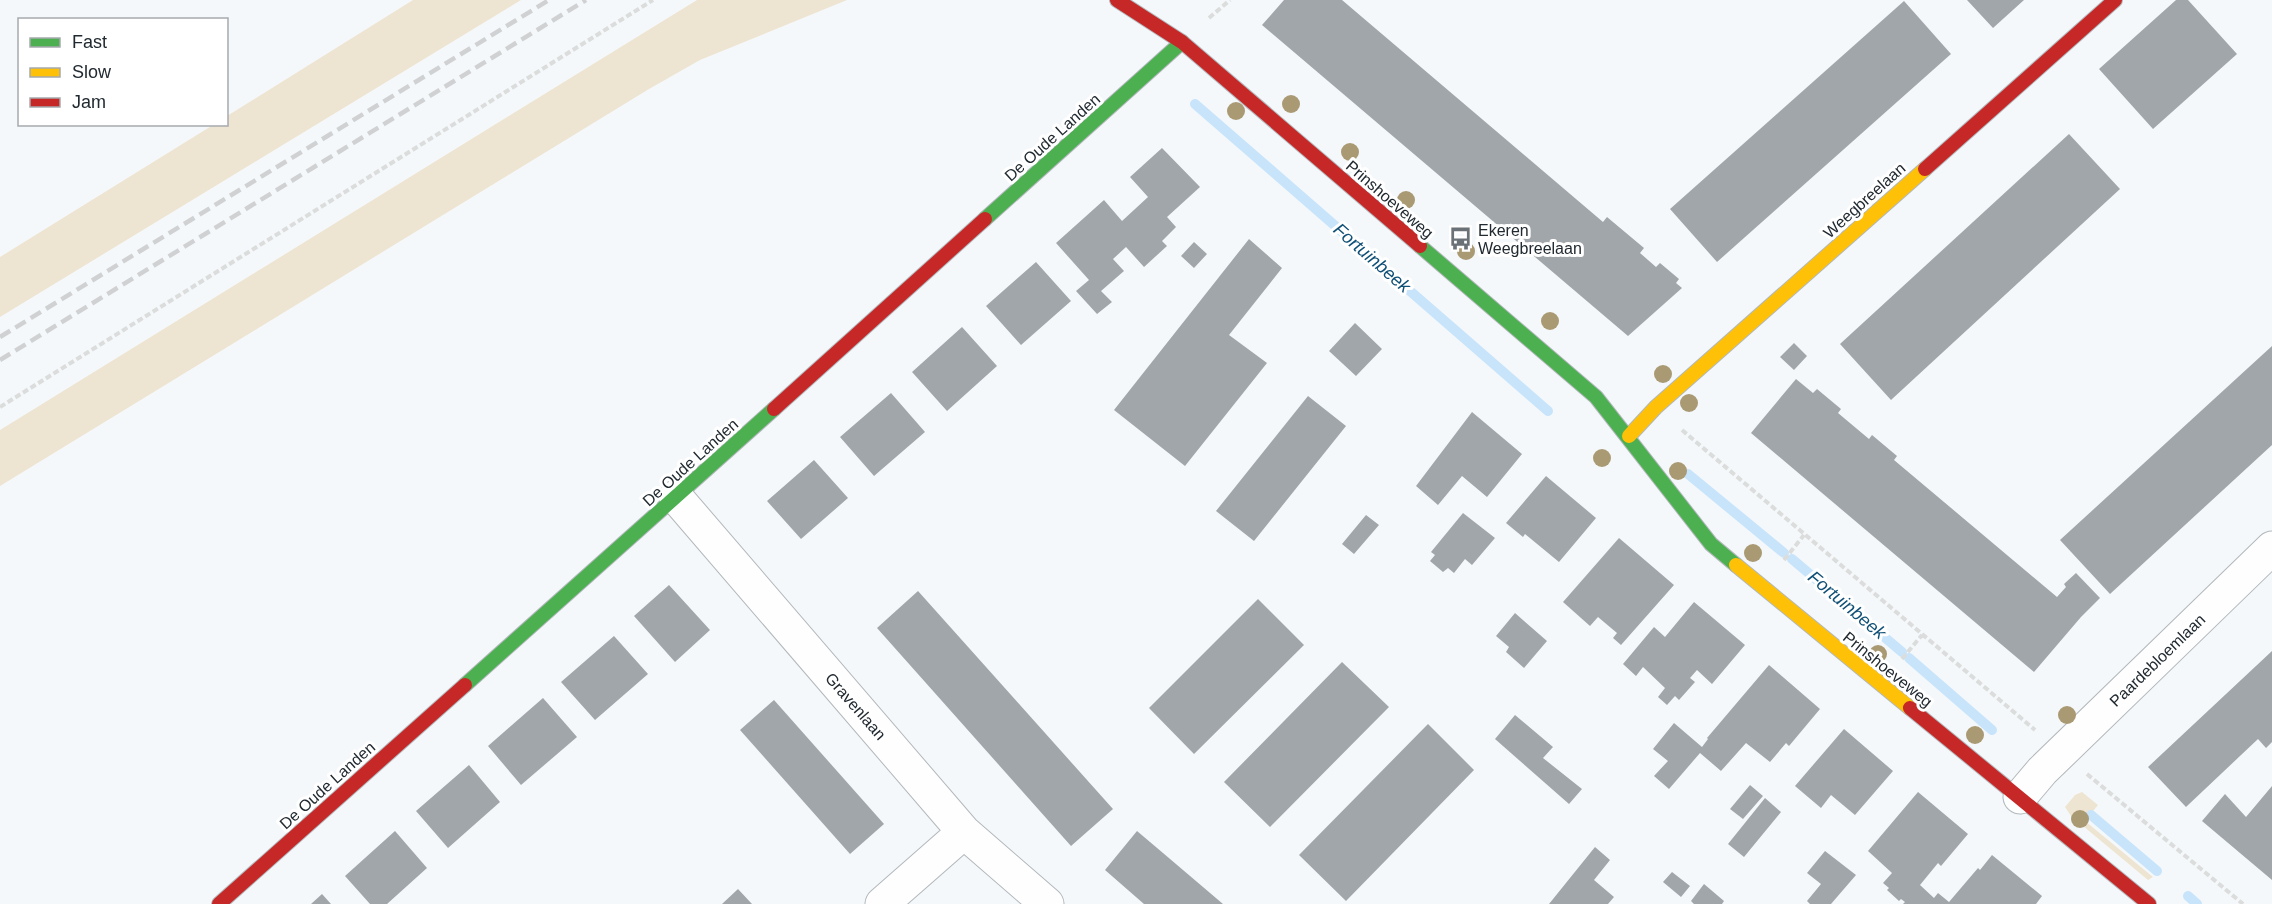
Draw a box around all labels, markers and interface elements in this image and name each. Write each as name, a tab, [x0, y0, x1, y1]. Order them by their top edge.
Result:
legend	[18, 18, 228, 126]
text: Fast	[72, 32, 107, 52]
text: Slow	[72, 62, 112, 82]
street label: De Oude Landen	[1001, 90, 1103, 184]
text: Jam	[72, 92, 106, 112]
street label: Prinshoeveweg	[1343, 157, 1437, 242]
street label: Weegbreelaan	[1820, 159, 1909, 241]
water label: Fortuinbeek	[1330, 219, 1415, 297]
place label: Ekeren Weegbreelaan	[1478, 222, 1582, 257]
bus stop icon: Ekeren Weegbreelaan	[1447, 226, 1473, 252]
street label: De Oude Landen	[639, 415, 741, 509]
water label: Fortuinbeek	[1804, 567, 1891, 644]
street label: Paardebloemlaan	[2106, 611, 2208, 710]
street label: Prinshoeveweg	[1840, 628, 1936, 710]
street label: Gravenlaan	[822, 670, 889, 743]
street label: De Oude Landen	[276, 738, 378, 832]

